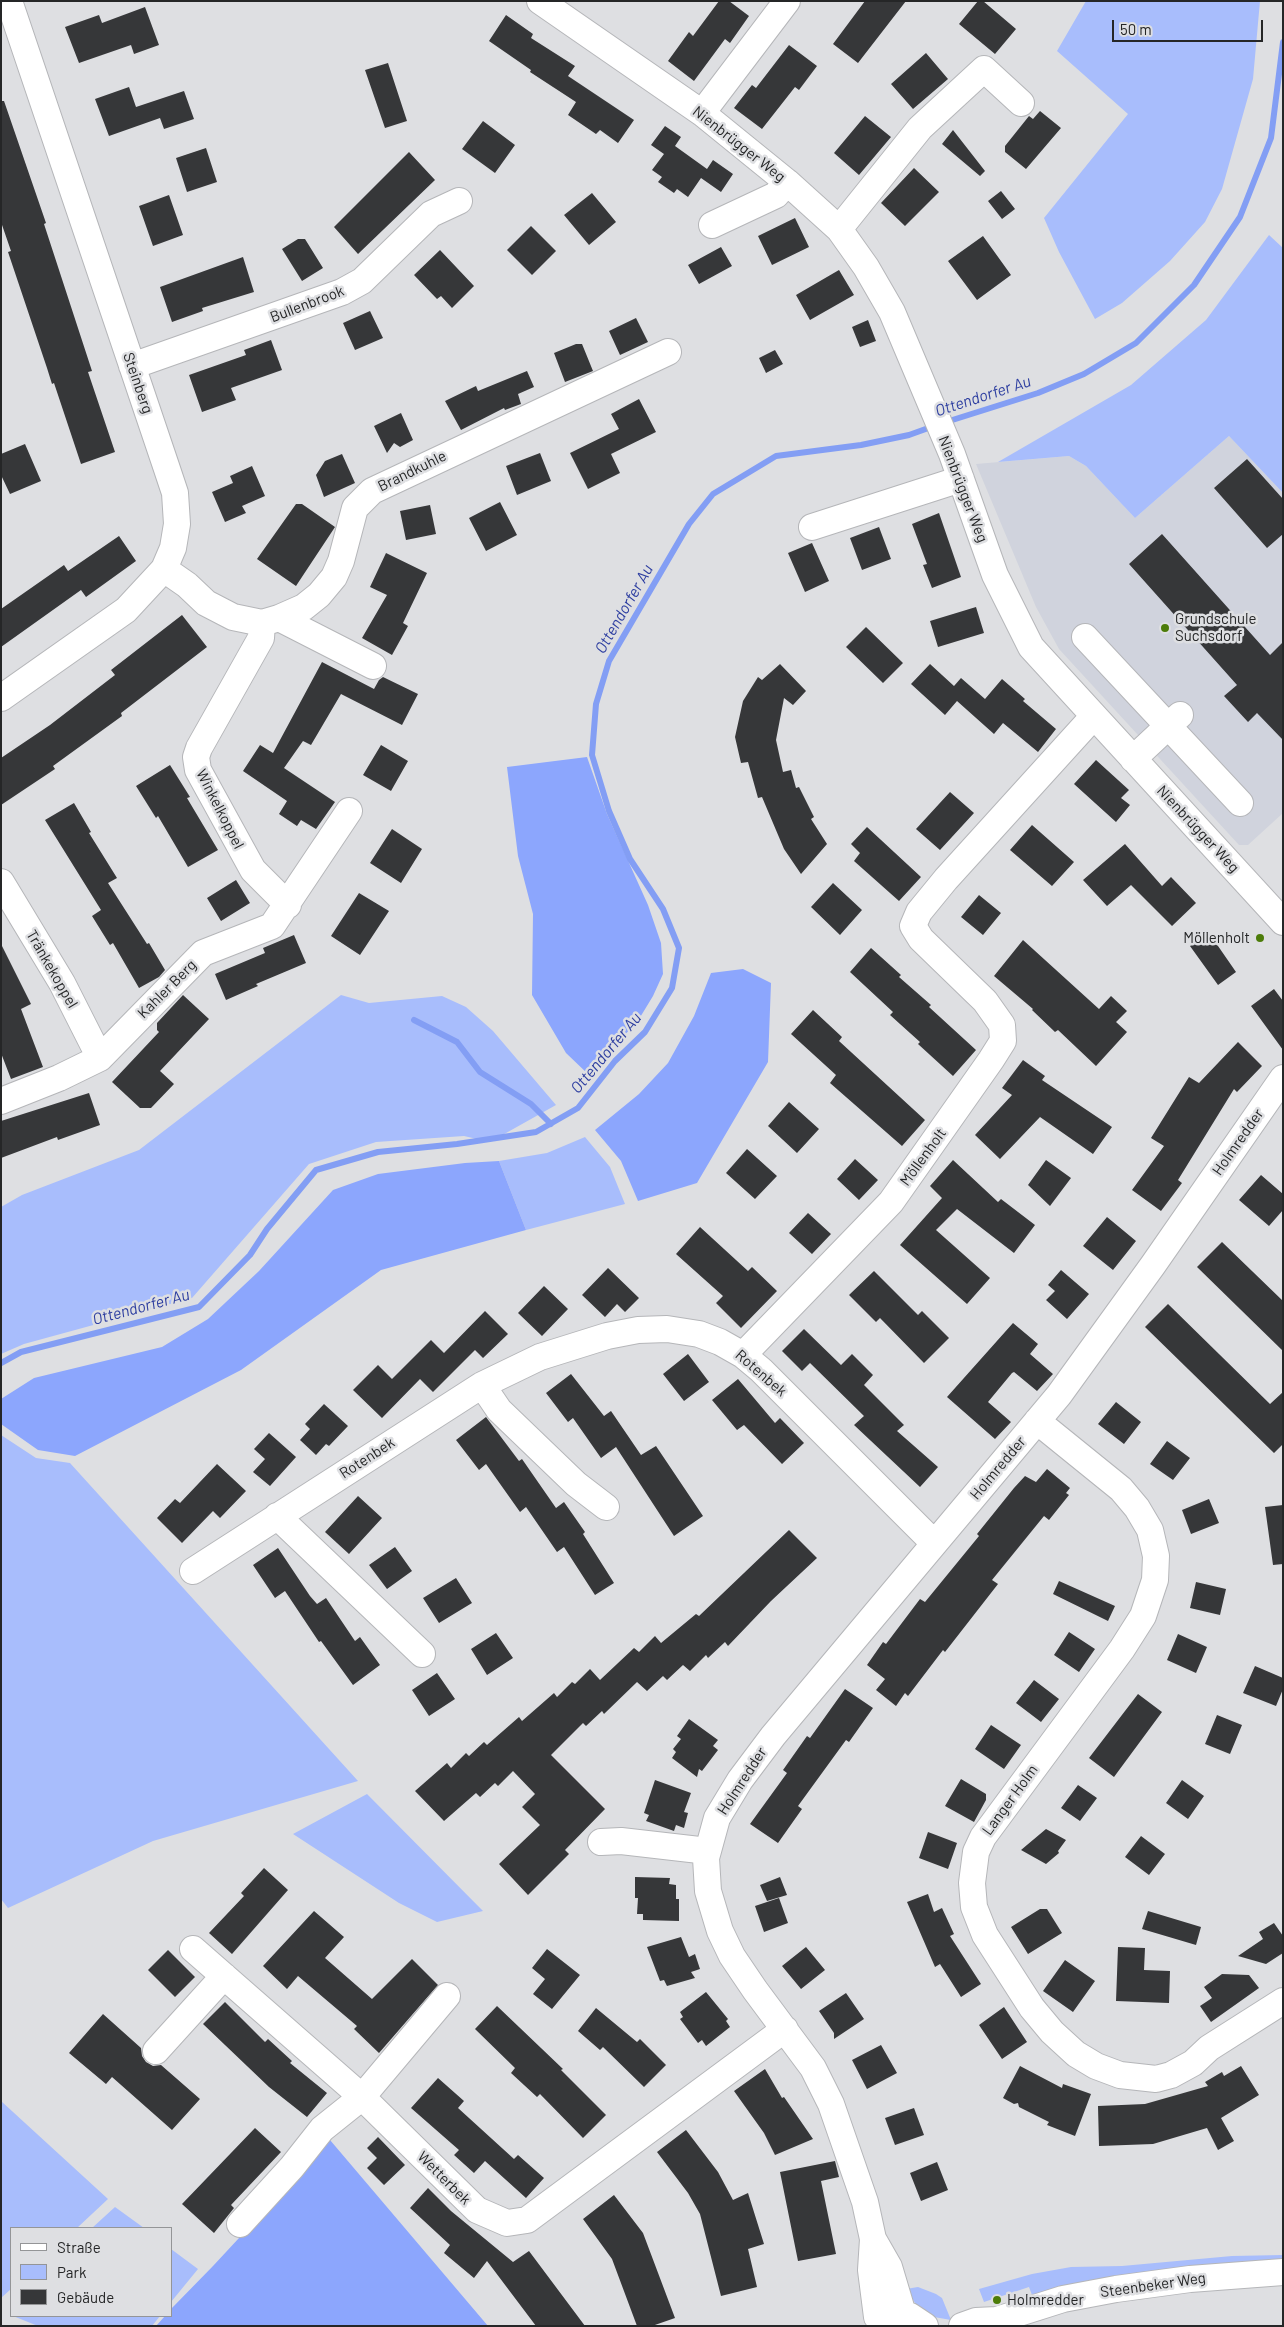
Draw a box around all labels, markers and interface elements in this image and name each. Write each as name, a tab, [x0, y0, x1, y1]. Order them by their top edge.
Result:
scale bar	[1114, 10, 1265, 42]
text: 50 m	[1120, 20, 1152, 38]
street label: Nienbrügger Weg	[689, 102, 789, 186]
street label: Bullenbrook	[268, 282, 346, 326]
street label: Steinberg	[119, 350, 157, 416]
water label: Ottendorfer Au	[933, 371, 1033, 421]
street label: Nienbrügger Weg	[934, 433, 992, 545]
street label: Brandkuhle	[375, 447, 449, 495]
water label: Ottendorfer Au	[591, 561, 657, 657]
place label: Grundschule Suchsdorf	[1175, 610, 1256, 645]
marker: Grundschule Suchsdorf	[1159, 622, 1171, 634]
street label: Winkelkoppel	[192, 766, 248, 852]
street label: Nienbrügger Weg	[1153, 782, 1243, 876]
street label: Tränkekoppel	[22, 927, 82, 1011]
place label: Möllenholt	[1183, 929, 1250, 947]
marker: Möllenholt	[1254, 932, 1266, 944]
street label: Kahler Berg	[134, 956, 200, 1022]
water label: Ottendorfer Au	[567, 1009, 645, 1097]
street label: Holmredder	[1209, 1105, 1267, 1179]
street label: Möllenholt	[896, 1125, 950, 1189]
water label: Ottendorfer Au	[90, 1285, 192, 1329]
street label: Rotenbek	[732, 1346, 790, 1400]
street label: Holmredder	[966, 1433, 1030, 1503]
street label: Rotenbek	[336, 1434, 398, 1482]
street label: Holmredder	[713, 1744, 771, 1818]
street label: Langer Holm	[978, 1761, 1042, 1839]
street label: Wetterbek	[414, 2148, 474, 2208]
legend	[10, 2227, 172, 2317]
text: Straße	[57, 2238, 101, 2256]
text: Park	[57, 2263, 86, 2281]
street label: Steenbeker Weg	[1099, 2269, 1207, 2301]
text: Gebäude	[57, 2288, 114, 2306]
place label: Holmredder	[1007, 2291, 1084, 2309]
marker: Holmredder	[991, 2294, 1003, 2306]

